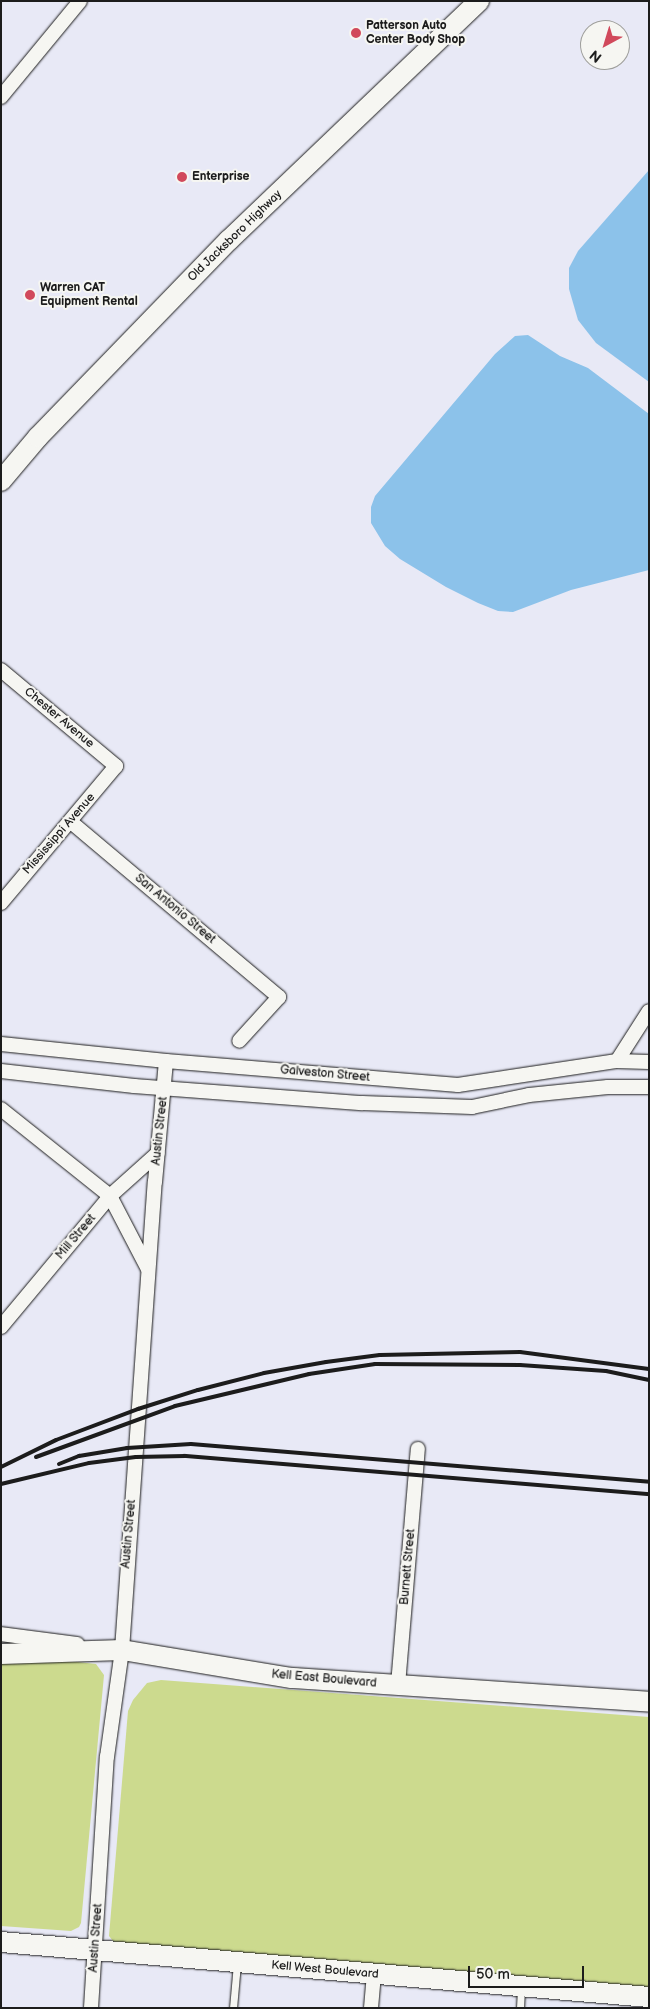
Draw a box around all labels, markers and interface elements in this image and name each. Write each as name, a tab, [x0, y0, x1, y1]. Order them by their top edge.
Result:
place label: Patterson Auto Center Body Shop	[366, 19, 465, 47]
north arrow	[580, 20, 630, 70]
marker: Patterson Auto Center Body Shop	[350, 27, 362, 39]
text: N	[586, 46, 605, 66]
place label: Enterprise	[192, 170, 249, 184]
marker: Enterprise	[176, 171, 188, 183]
street label: Old Jacksboro Highway	[185, 187, 285, 285]
place label: Warren CAT Equipment Rental	[40, 281, 138, 309]
marker: Warren CAT Equipment Rental	[24, 289, 36, 301]
street label: Chester Avenue	[21, 685, 97, 751]
street label: Mississippi Avenue	[20, 790, 98, 878]
street label: San Antonio Street	[132, 871, 218, 947]
street label: Galveston Street	[279, 1063, 371, 1085]
street label: Austin Street	[149, 1096, 171, 1166]
street label: Mill Street	[53, 1211, 99, 1263]
street label: Austin Street	[119, 1499, 139, 1569]
street label: Burnett Street	[397, 1528, 419, 1606]
street label: Kell East Boulevard	[271, 1667, 377, 1691]
street label: Austin Street	[86, 1903, 106, 1973]
scale bar	[470, 1956, 586, 1988]
street label: Kell West Boulevard	[270, 1958, 380, 1982]
text: 50 m	[476, 1965, 510, 1984]

